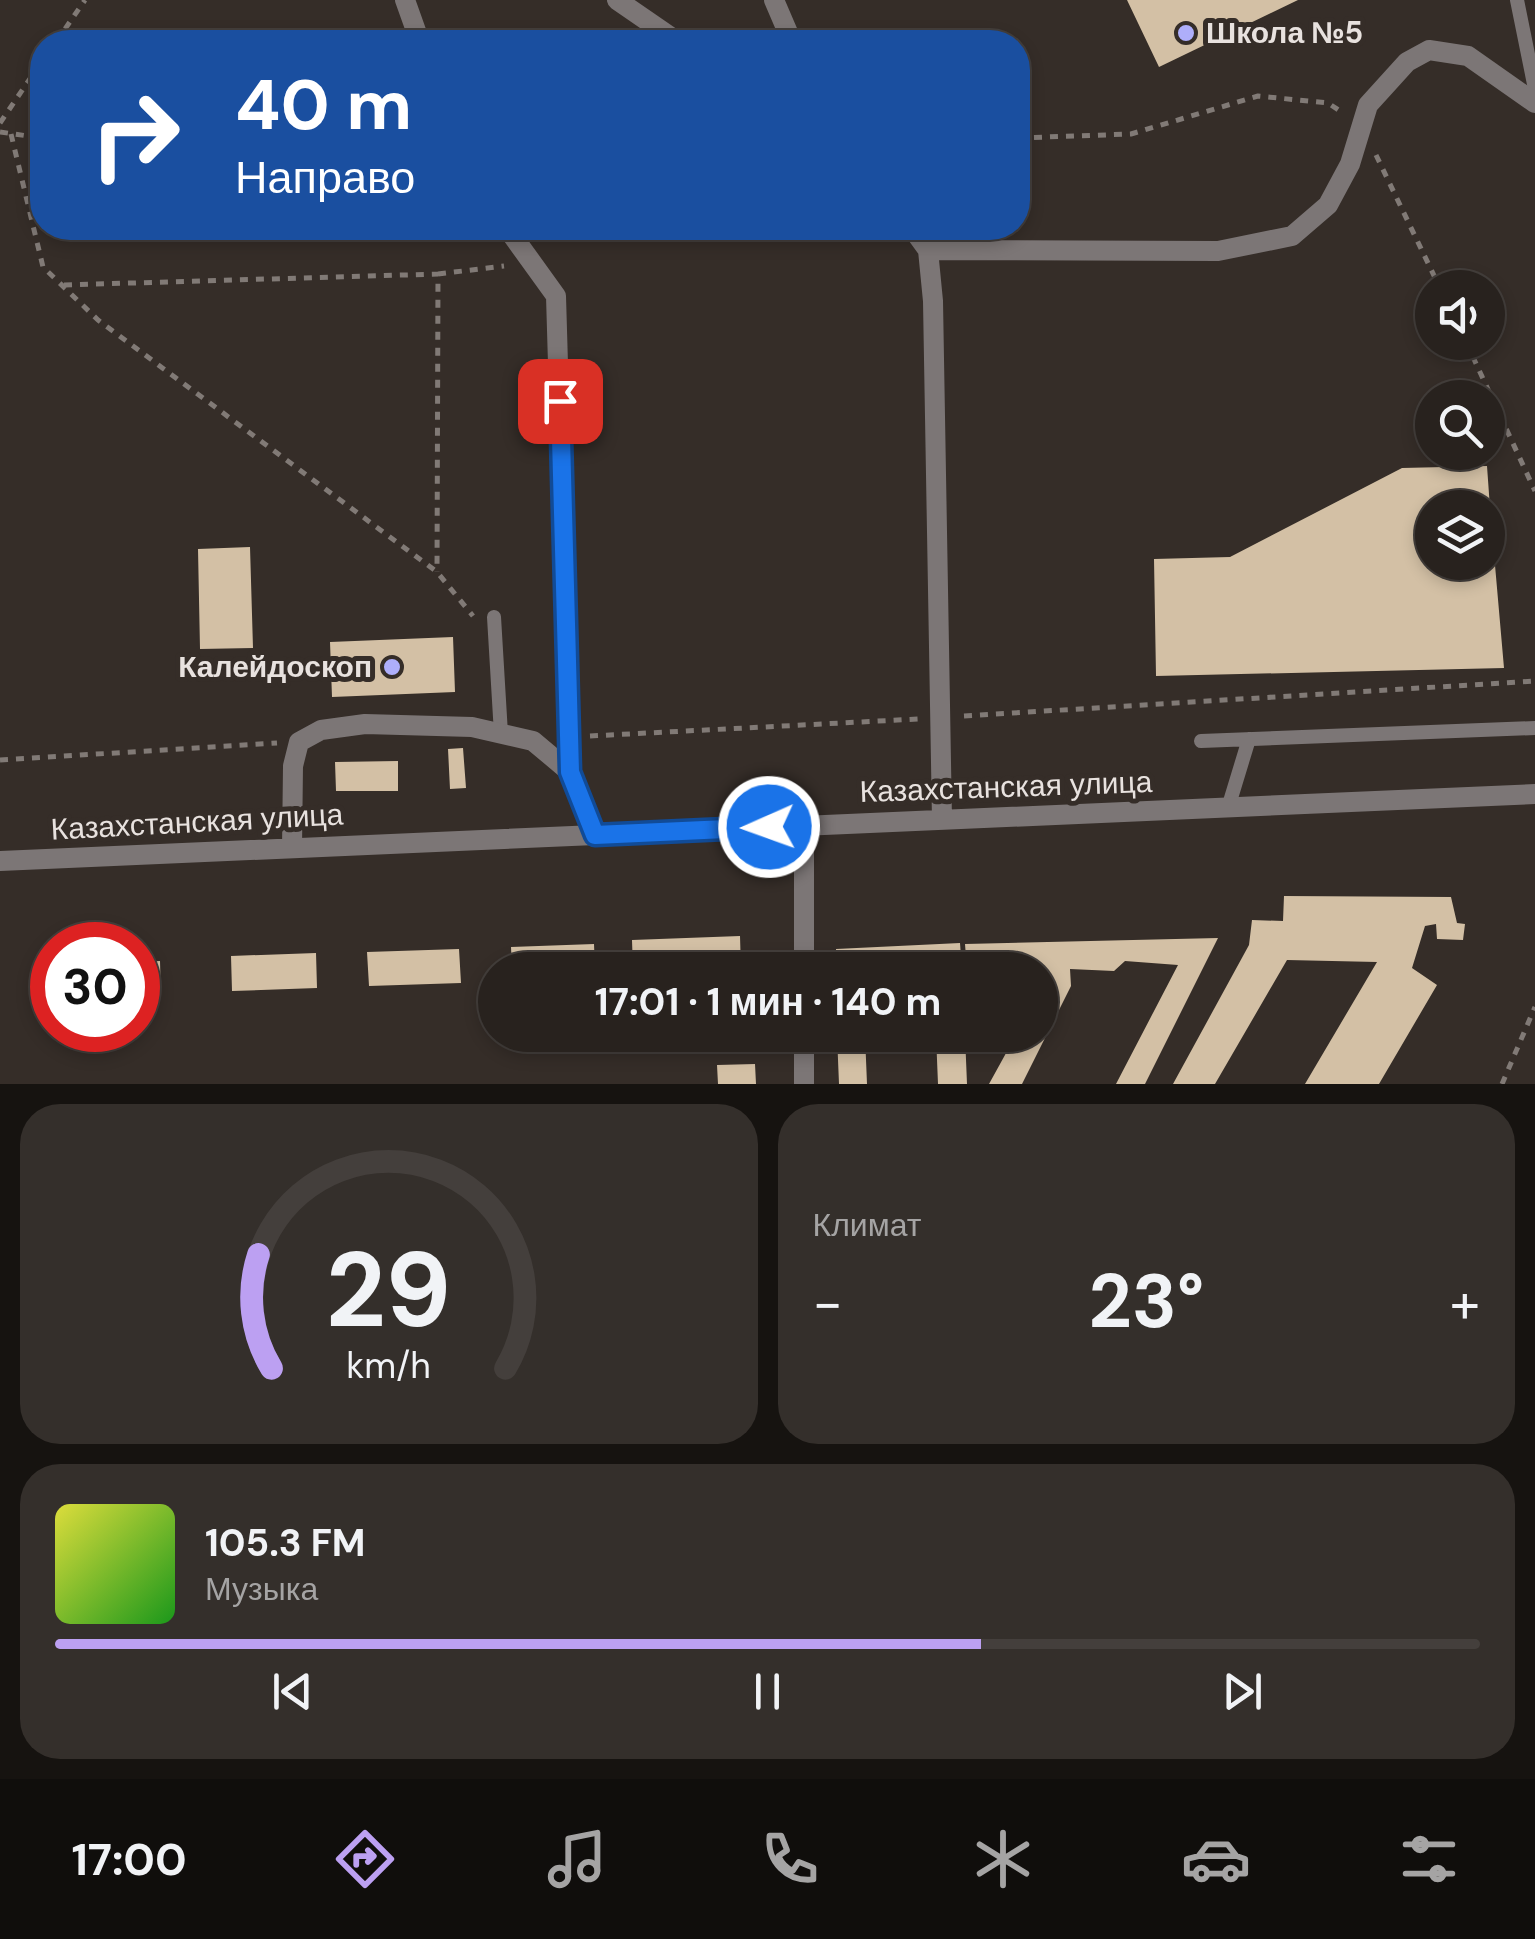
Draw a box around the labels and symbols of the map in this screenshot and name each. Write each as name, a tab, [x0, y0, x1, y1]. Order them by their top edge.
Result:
place label: Школа №5	[1206, 13, 1363, 52]
marker: Школа №5	[1175, 22, 1197, 44]
pin	[518, 359, 603, 444]
place label: Калейдоскоп	[178, 647, 372, 686]
marker: Калейдоскоп	[381, 656, 403, 678]
street label: Казахстанская улица	[859, 762, 1153, 811]
position arrow	[717, 775, 821, 879]
street label: Казахстанская улица	[50, 794, 344, 849]
speed limit sign: 30	[30, 922, 160, 1052]

